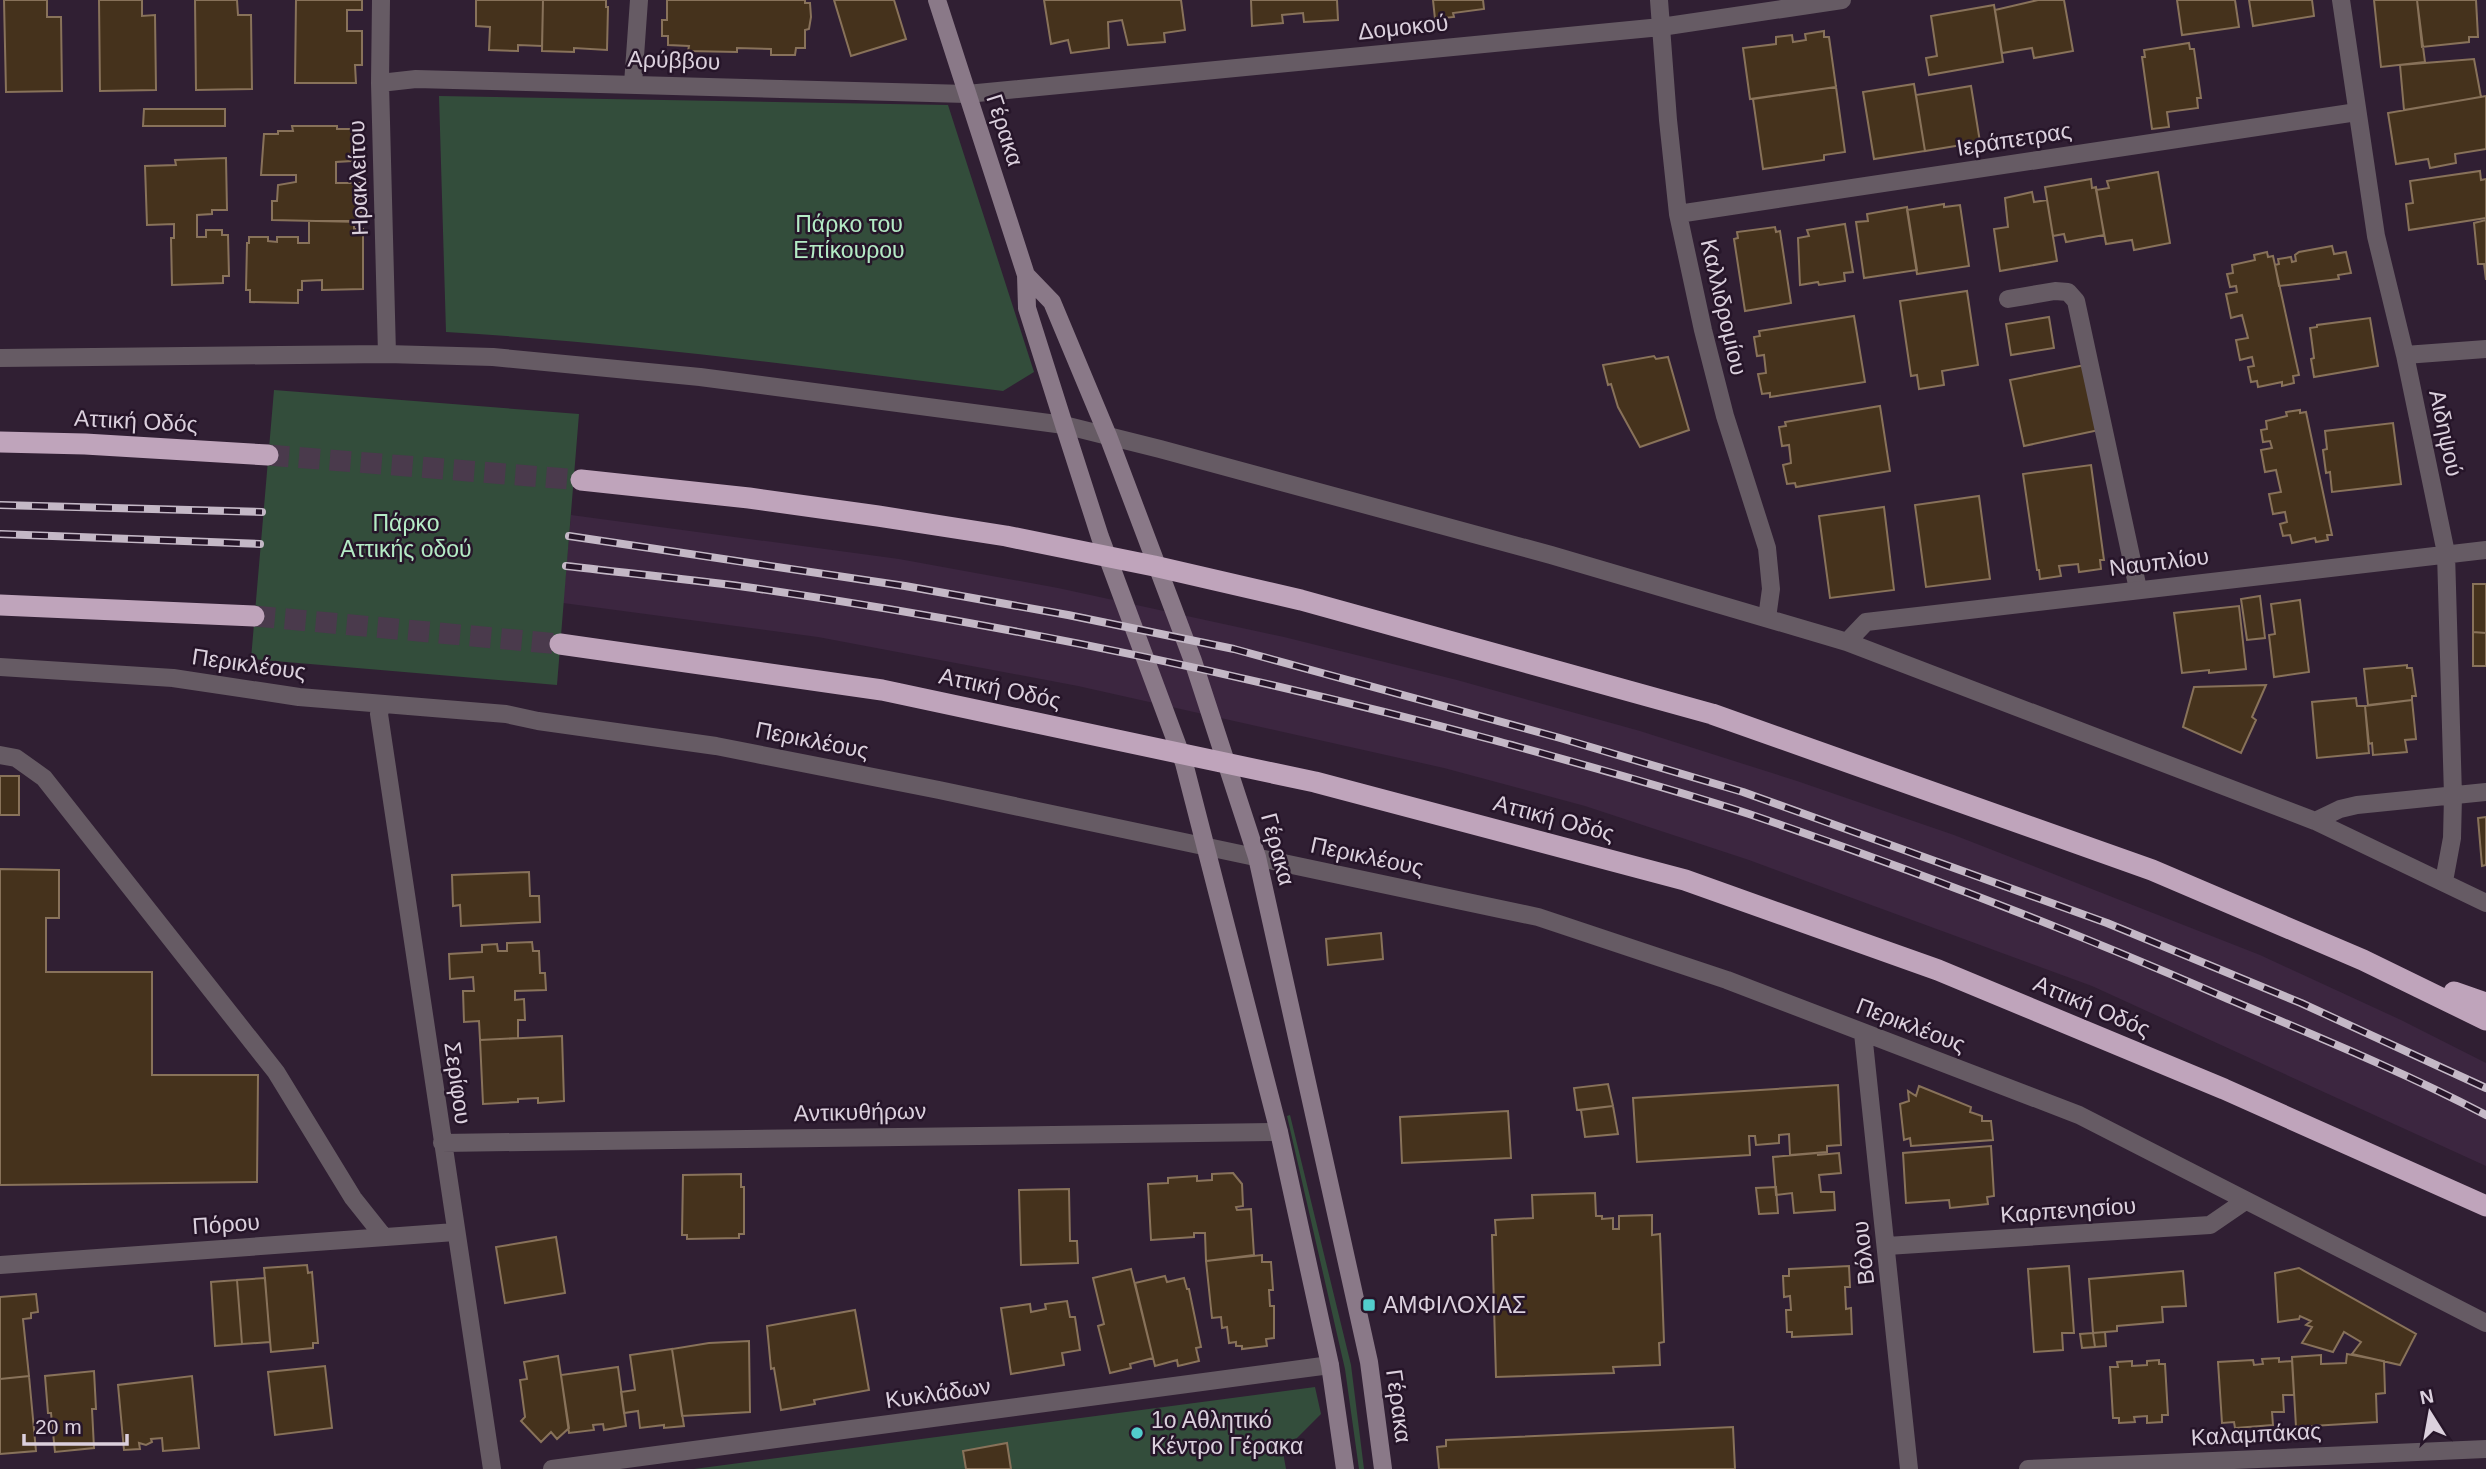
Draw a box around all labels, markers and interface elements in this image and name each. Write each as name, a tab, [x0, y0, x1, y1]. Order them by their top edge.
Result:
street label: Δομοκού	[1356, 9, 1450, 45]
street label: Αρύββου	[627, 45, 721, 75]
street label: Γέρακα	[981, 91, 1029, 169]
street label: Ιεράπετρας	[1955, 117, 2073, 161]
street label: Ηρακλείτου	[343, 120, 373, 236]
park label: Πάρκο του Επίκουρου	[793, 211, 905, 263]
street label: Καλλιδρομίου	[1696, 236, 1752, 378]
street label: Αιδηψού	[2424, 387, 2468, 479]
street label: Αττική Οδός	[73, 405, 199, 437]
park label: Πάρκο Αττικής οδού	[340, 510, 472, 562]
street label: Ναυπλίου	[2108, 543, 2210, 581]
street label: Περικλέους	[190, 643, 308, 685]
street label: Αττική Οδός	[937, 662, 1063, 714]
street label: Περικλέους	[753, 716, 871, 764]
street label: Αττική Οδός	[1491, 789, 1617, 847]
street label: Γέρακα	[1256, 810, 1300, 888]
street label: Περικλέους	[1308, 831, 1426, 881]
street label: Αττική Οδός	[2030, 970, 2154, 1042]
street label: Περικλέους	[1853, 992, 1969, 1058]
street label: Σερίφου	[439, 1040, 477, 1126]
street label: Αντικυθήρων	[793, 1098, 927, 1126]
street label: Καρπενησίου	[1999, 1192, 2137, 1228]
street label: Πόρου	[191, 1209, 261, 1239]
street label: Βόλου	[1847, 1220, 1879, 1286]
place label: ΑΜΦΙΛΟΧΙΑΣ	[1383, 1292, 1526, 1318]
marker: ΑΜΦΙΛΟΧΙΑΣ	[1361, 1297, 1377, 1313]
street label: Γέρακα	[1381, 1368, 1417, 1444]
street label: Κυκλάδων	[884, 1373, 992, 1413]
north arrow	[2395, 1378, 2465, 1448]
text: N	[2418, 1385, 2436, 1408]
scale bar	[24, 1402, 128, 1446]
place label: 1ο Αθλητικό Κέντρο Γέρακα	[1151, 1407, 1303, 1459]
text: 20 m	[35, 1415, 82, 1438]
street label: Καλαμπάκας	[2190, 1418, 2322, 1450]
marker: 1ο Αθλητικό Κέντρο Γέρακα	[1129, 1425, 1145, 1441]

